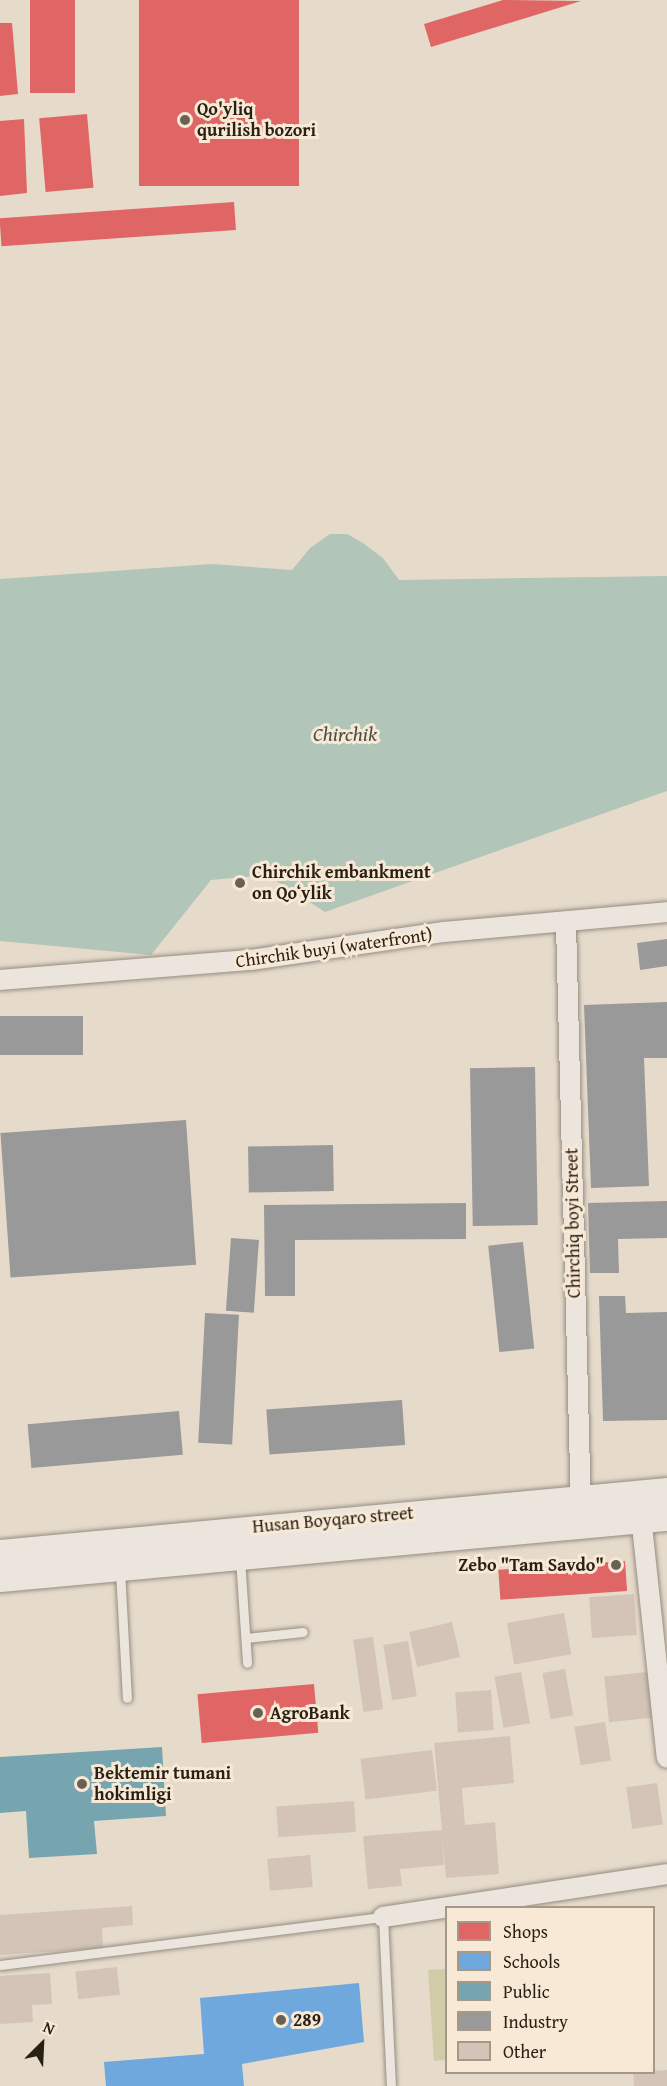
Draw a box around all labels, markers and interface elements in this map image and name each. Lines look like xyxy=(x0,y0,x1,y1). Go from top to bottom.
place label: Qo'yliq qurilish bozori xyxy=(197,99,316,142)
marker: Qo'yliq qurilish bozori xyxy=(178,113,192,127)
water label: Chirchik xyxy=(313,721,377,745)
place label: Chirchik embankment on Qoʻylik xyxy=(252,862,431,904)
marker: Chirchik embankment on Qoʻylik xyxy=(233,876,247,890)
street label: Chirchik buyi (waterfront) xyxy=(234,923,434,973)
street label: Chirchiq boyi Street xyxy=(561,1148,585,1298)
street label: Husan Boyqaro street xyxy=(251,1502,415,1538)
place label: Zebo "Tam Savdo" xyxy=(458,1554,604,1576)
marker: Zebo "Tam Savdo" xyxy=(609,1558,623,1572)
place label: AgroBank xyxy=(270,1702,350,1724)
marker: AgroBank xyxy=(251,1706,265,1720)
place label: Bektemir tumani hokimligi xyxy=(94,1763,231,1806)
marker: Bektemir tumani hokimligi xyxy=(75,1777,89,1791)
legend xyxy=(445,1906,655,2074)
text: Shops xyxy=(503,1918,548,1945)
text: Schools xyxy=(503,1948,560,1975)
text: Public xyxy=(503,1978,550,2005)
text: Industry xyxy=(503,2008,568,2035)
place label: 289 xyxy=(293,2009,321,2031)
marker: 289 xyxy=(274,2013,288,2027)
north arrow xyxy=(12,2014,72,2074)
text: N xyxy=(40,2014,59,2041)
text: Other xyxy=(503,2038,546,2065)

